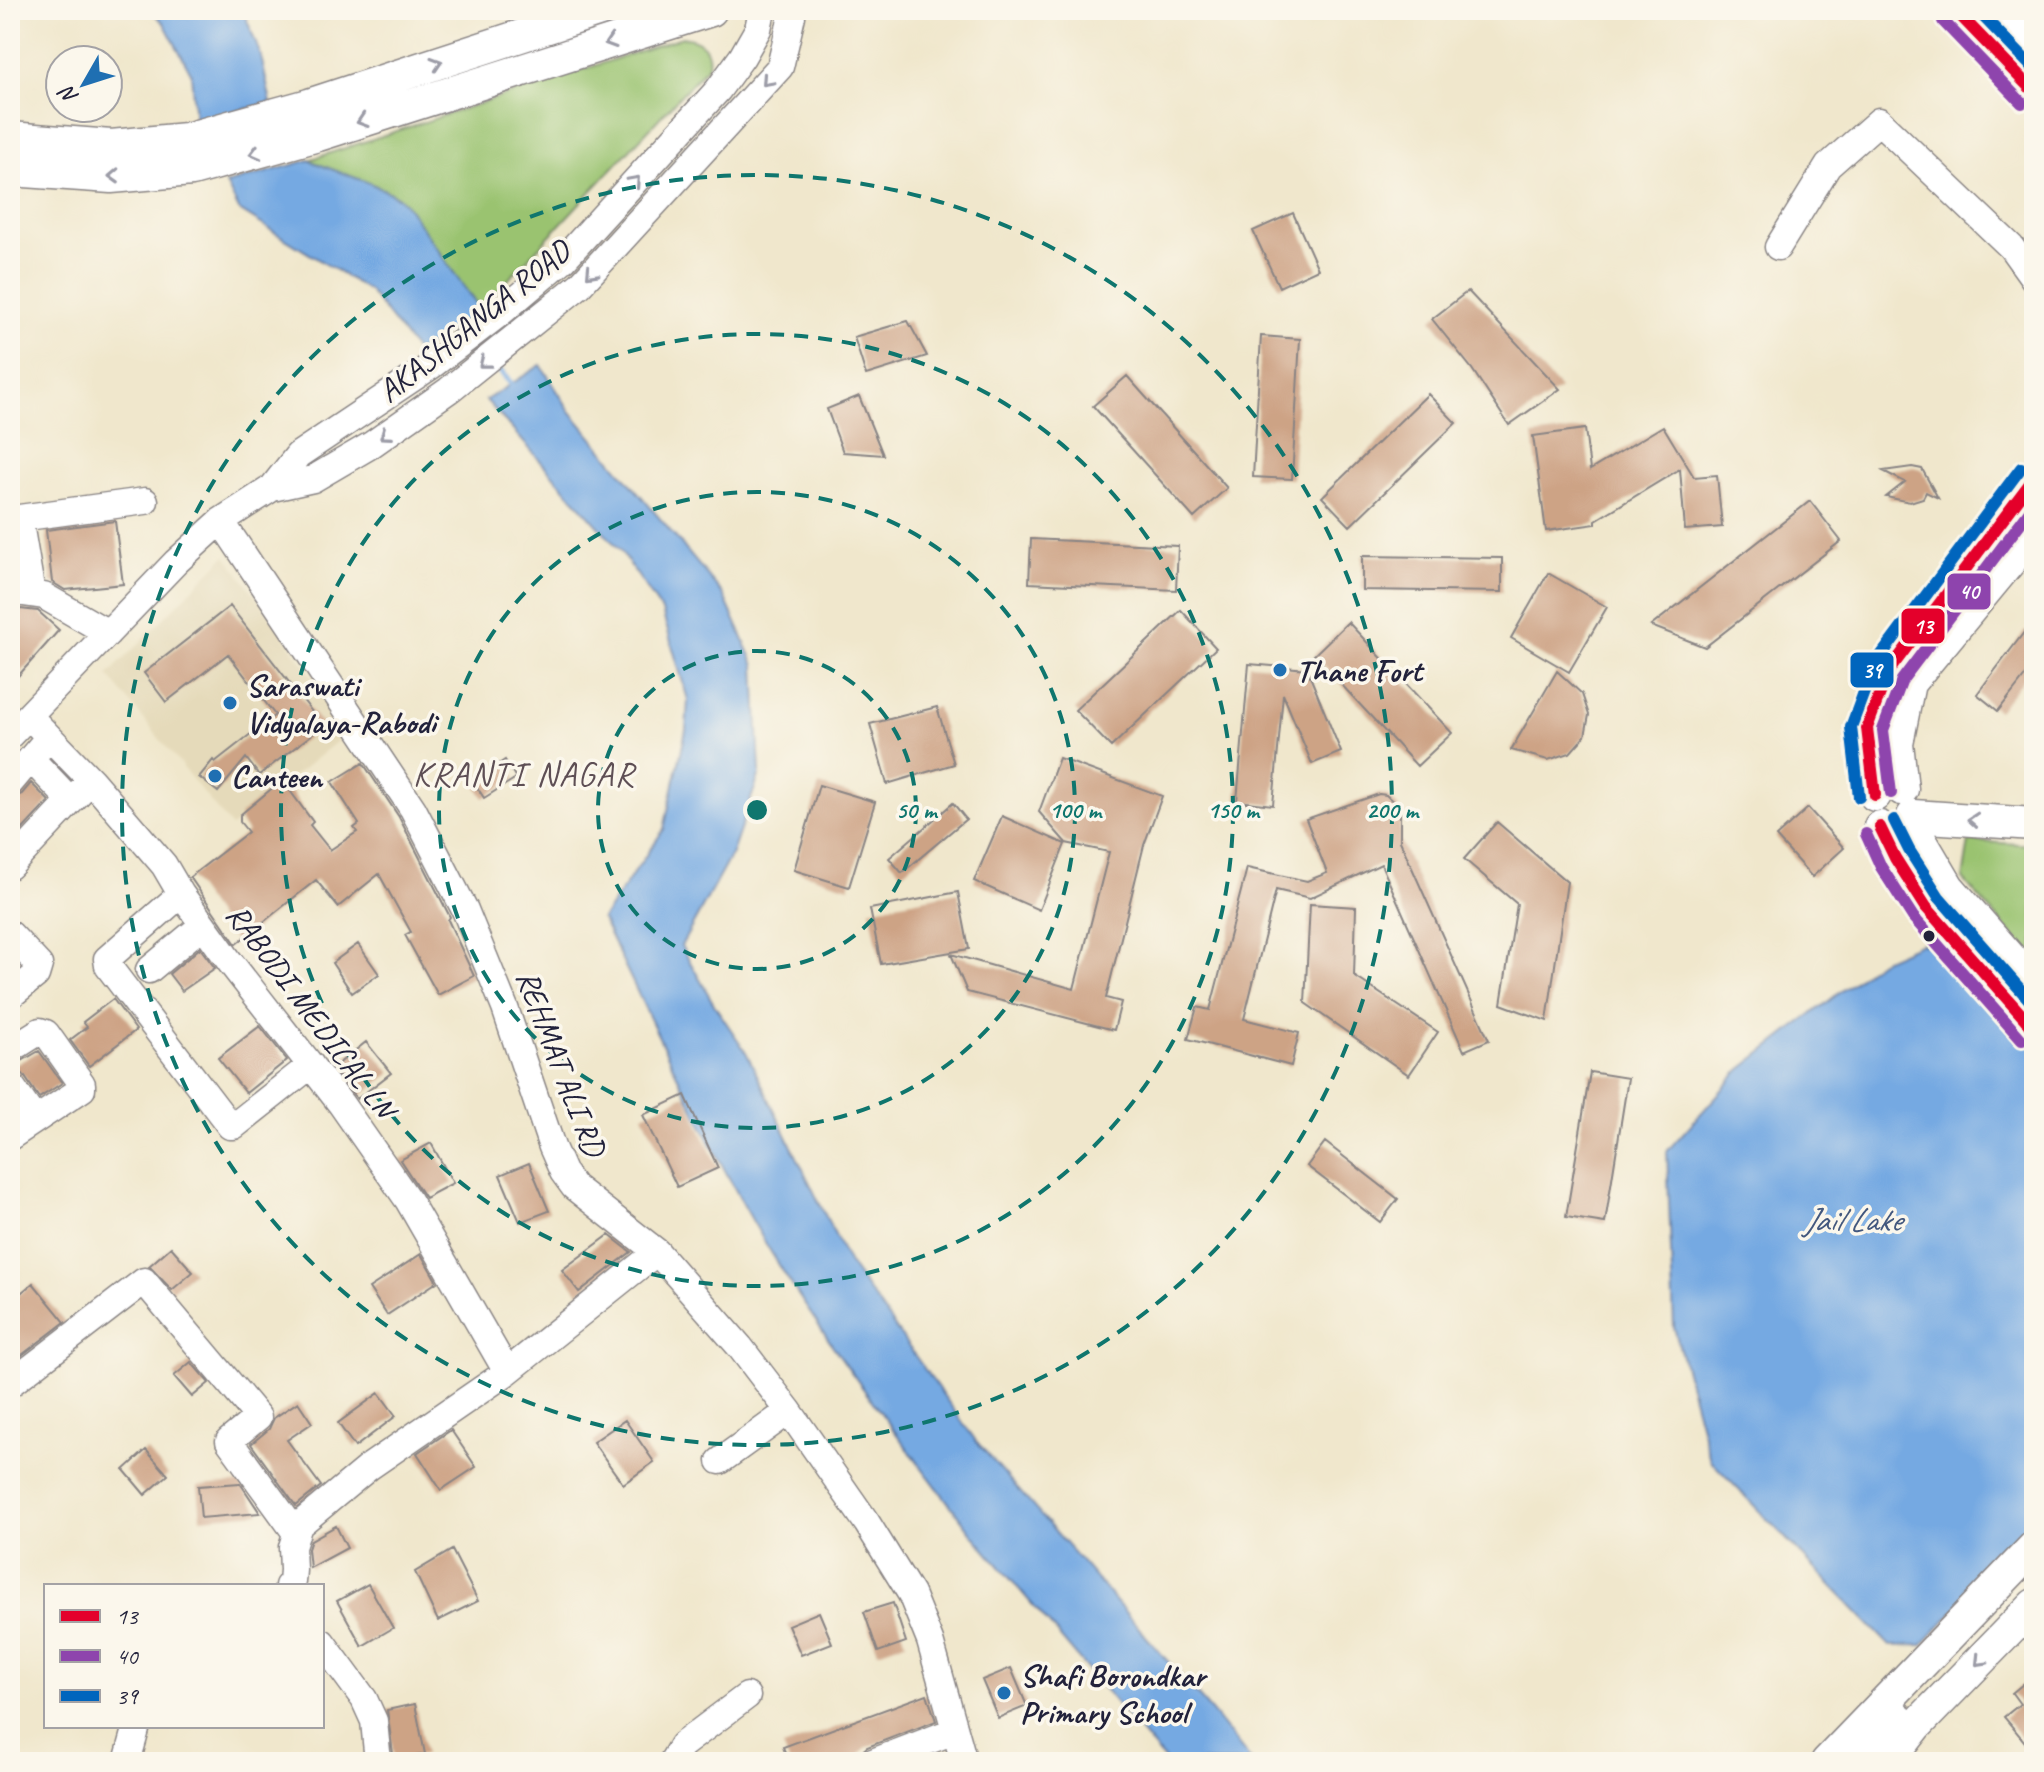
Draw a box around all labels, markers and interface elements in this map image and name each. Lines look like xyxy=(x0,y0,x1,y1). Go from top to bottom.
one-way arrow xyxy=(604,32,618,48)
north arrow xyxy=(44,44,124,124)
one-way arrow xyxy=(429,57,443,73)
one-way arrow xyxy=(762,72,776,87)
text: N xyxy=(52,79,84,110)
one-way arrow xyxy=(356,112,370,128)
one-way arrow xyxy=(249,143,263,160)
one-way arrow xyxy=(107,168,120,185)
one-way arrow xyxy=(625,176,640,190)
street label: AKASHGANGA ROAD xyxy=(369,229,581,411)
one-way arrow xyxy=(585,264,600,278)
one-way arrow xyxy=(478,353,493,367)
one-way arrow xyxy=(379,425,393,440)
line badge: 40 xyxy=(1946,572,1992,611)
text: 40 xyxy=(1959,578,1981,606)
line badge: 13 xyxy=(1900,607,1946,645)
text: 13 xyxy=(1913,613,1935,641)
place label: Thane Fort xyxy=(1296,650,1425,691)
line badge: 39 xyxy=(1849,651,1895,689)
text: 39 xyxy=(1862,657,1884,685)
marker: Thane Fort xyxy=(1271,661,1289,679)
place label: Saraswati Vidyalaya-Rabodi xyxy=(246,665,440,743)
marker: Saraswati Vidyalaya-Rabodi xyxy=(221,694,239,712)
district label: KRANTI NAGAR xyxy=(413,752,637,795)
place label: Canteen xyxy=(231,756,324,797)
marker: Canteen xyxy=(206,767,224,785)
text: 50 m xyxy=(896,795,939,825)
text: 100 m xyxy=(1049,795,1103,825)
text: 150 m xyxy=(1207,795,1261,825)
text: 200 m xyxy=(1366,795,1420,825)
centre of rings xyxy=(743,796,771,824)
one-way arrow xyxy=(1966,812,1979,829)
street label: RABODI MEDICAL LN xyxy=(217,896,408,1130)
unlabelled marker xyxy=(1921,928,1937,944)
street label: REHMAT ALI RD xyxy=(507,964,616,1164)
water label: Jail Lake xyxy=(1800,1198,1906,1241)
legend xyxy=(44,1584,324,1728)
text: 13 xyxy=(116,1601,140,1631)
text: 40 xyxy=(116,1641,140,1671)
one-way arrow xyxy=(1974,1652,1989,1666)
place label: Shafi Borondkar Primary School xyxy=(1020,1655,1208,1733)
text: 39 xyxy=(116,1681,140,1711)
marker: Shafi Borondkar Primary School xyxy=(995,1684,1013,1702)

